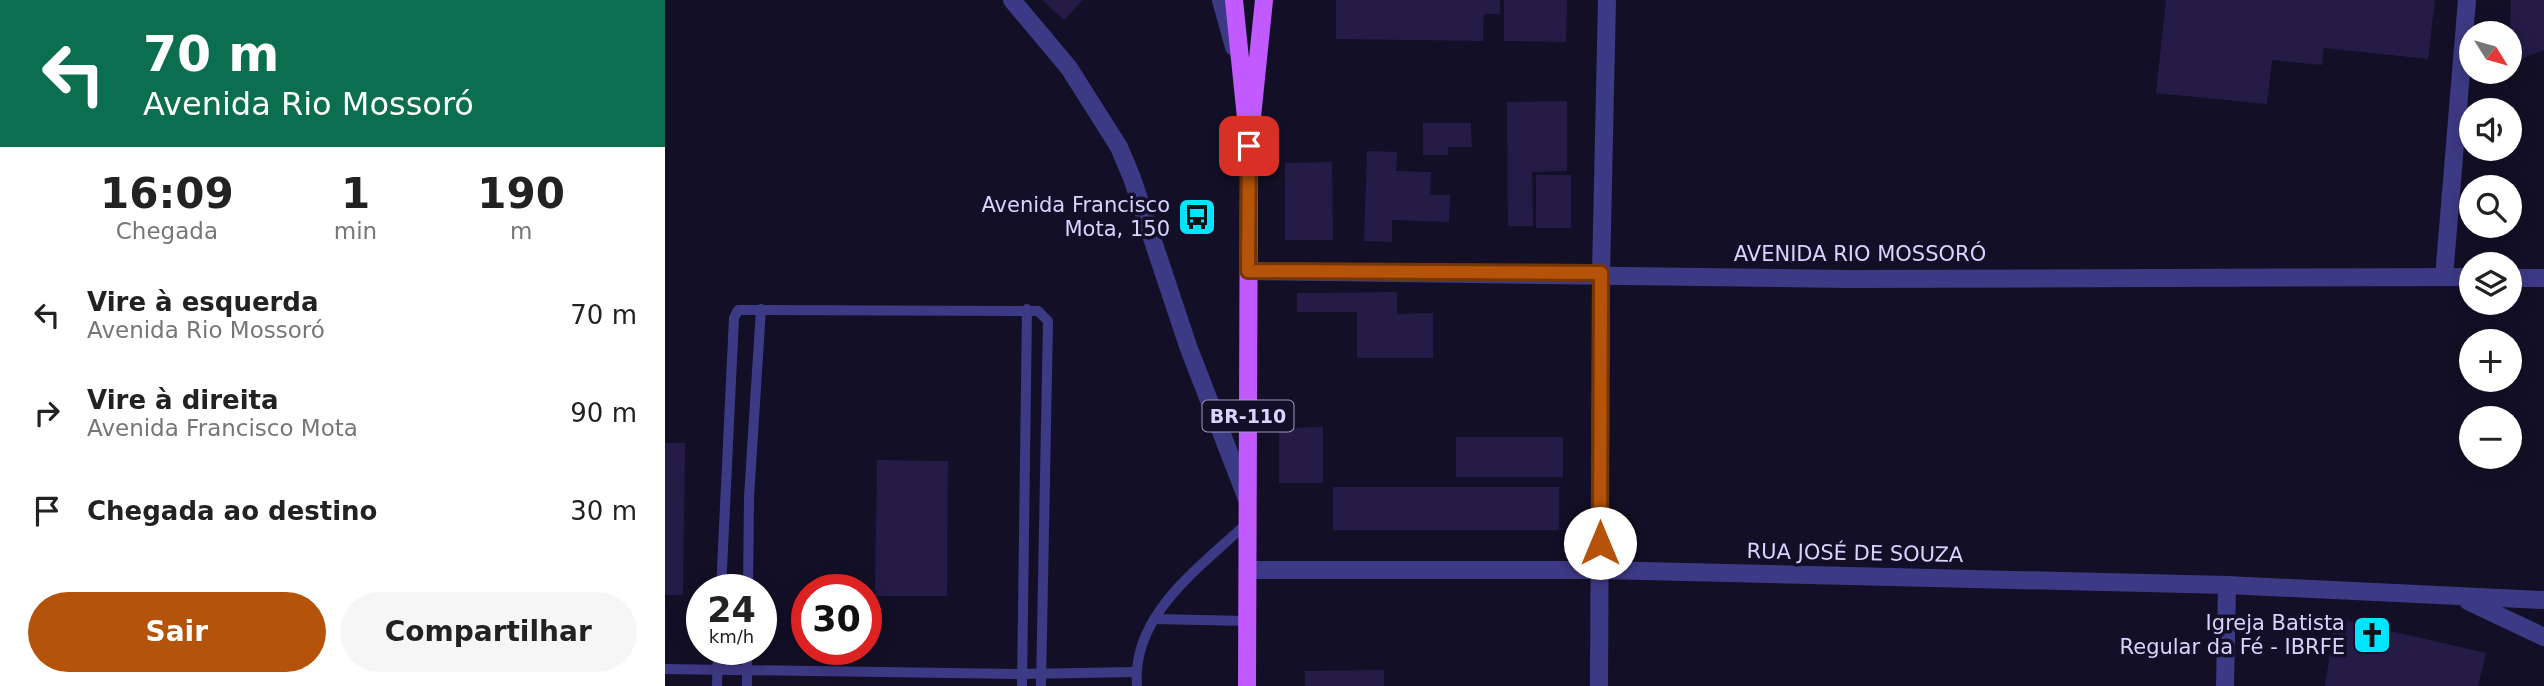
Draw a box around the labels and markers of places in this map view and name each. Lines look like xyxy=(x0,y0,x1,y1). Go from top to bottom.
pin xyxy=(1219,116,1279,176)
place label: Avenida Francisco Mota, 150 xyxy=(981,193,1170,241)
bus stop icon: Avenida Francisco Mota, 150 xyxy=(1176,196,1218,238)
place label: Igreja Batista Regular da Fé - IBRFE xyxy=(2120,611,2345,659)
church icon: Igreja Batista Regular da Fé - IBRFE xyxy=(2351,614,2393,656)

